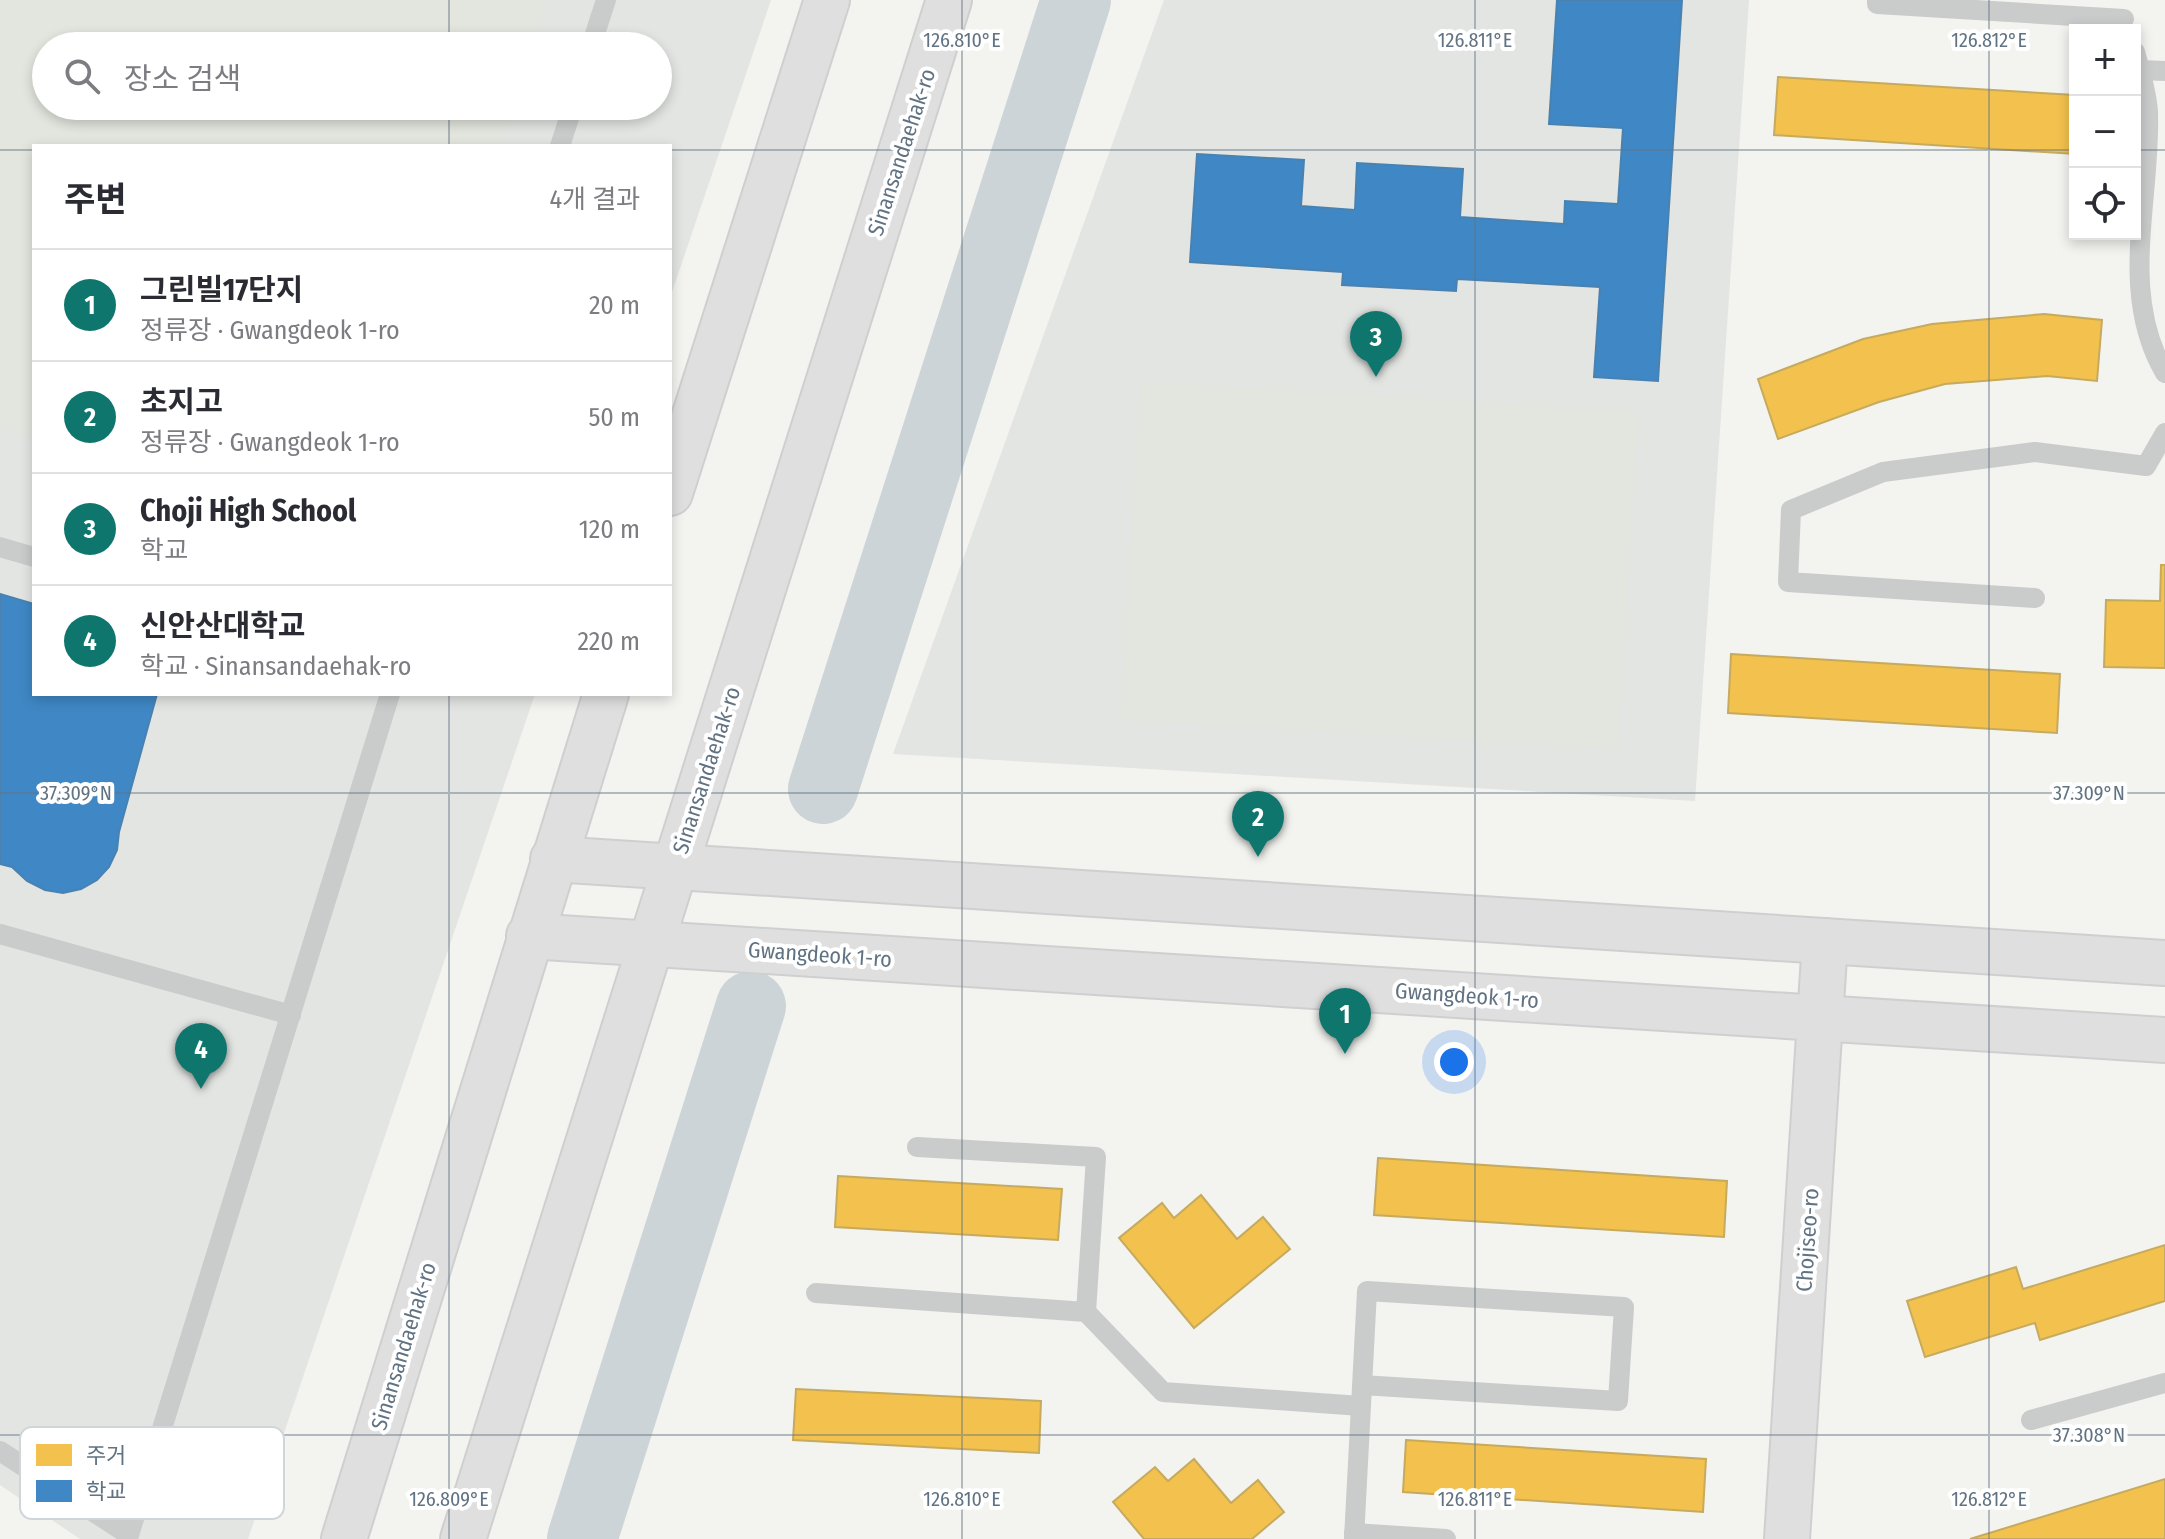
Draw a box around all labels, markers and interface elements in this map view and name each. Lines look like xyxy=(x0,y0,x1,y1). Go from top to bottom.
map controls xyxy=(2069,24,2141,240)
button: + xyxy=(2069,24,2141,96)
text: 126.810°E xyxy=(923,28,1001,52)
text: 126.811°E xyxy=(1438,28,1512,52)
text: 126.812°E xyxy=(1951,28,2027,52)
search box xyxy=(32,32,672,120)
icon: search xyxy=(60,54,104,98)
text: 장소 검색 xyxy=(124,61,241,97)
street label: Sinansandaehak-ro xyxy=(862,65,941,239)
button: − xyxy=(2069,96,2141,168)
button: locate xyxy=(2069,168,2141,240)
text: 주변 xyxy=(64,179,127,220)
text: 4개 결과 xyxy=(550,184,640,215)
text: 그린빌17단지 xyxy=(140,272,303,308)
text: 1 xyxy=(85,290,96,321)
text: 20 m xyxy=(589,290,640,321)
pin: 3 xyxy=(1350,311,1402,377)
text: 정류장 · Gwangdeok 1-ro xyxy=(140,315,400,346)
text: 초지고 xyxy=(140,384,223,420)
text: 2 xyxy=(84,402,96,433)
text: 50 m xyxy=(588,402,640,433)
text: 정류장 · Gwangdeok 1-ro xyxy=(140,427,400,458)
text: Choji High School xyxy=(140,493,356,529)
text: 3 xyxy=(84,514,96,545)
text: 120 m xyxy=(579,514,640,545)
text: 학교 xyxy=(140,535,188,566)
text: 신안산대학교 xyxy=(140,608,306,644)
text: 4 xyxy=(83,626,97,657)
text: 220 m xyxy=(577,626,640,657)
text: 학교 · Sinansandaehak-ro xyxy=(140,651,411,682)
street label: Sinansandaehak-ro xyxy=(667,683,746,857)
text: 37.309°N xyxy=(40,781,112,805)
text: 37.309°N xyxy=(2053,781,2125,805)
pin: 2 xyxy=(1232,791,1284,857)
street label: Gwangdeok 1-ro xyxy=(747,936,893,973)
street label: Gwangdeok 1-ro xyxy=(1394,977,1540,1014)
pin: 1 xyxy=(1319,988,1371,1054)
pin: 4 xyxy=(175,1023,227,1089)
your location xyxy=(1434,1042,1474,1082)
street label: Chojiseo-ro xyxy=(1790,1187,1825,1293)
street label: Sinansandaehak-ro xyxy=(365,1259,442,1433)
text: 37.308°N xyxy=(2053,1423,2125,1447)
legend xyxy=(20,1427,284,1519)
text: 주거 xyxy=(86,1442,126,1469)
text: 학교 xyxy=(86,1478,126,1505)
text: 126.809°E xyxy=(409,1487,489,1511)
text: 126.810°E xyxy=(923,1487,1001,1511)
text: 126.811°E xyxy=(1438,1487,1512,1511)
text: 126.812°E xyxy=(1951,1487,2027,1511)

